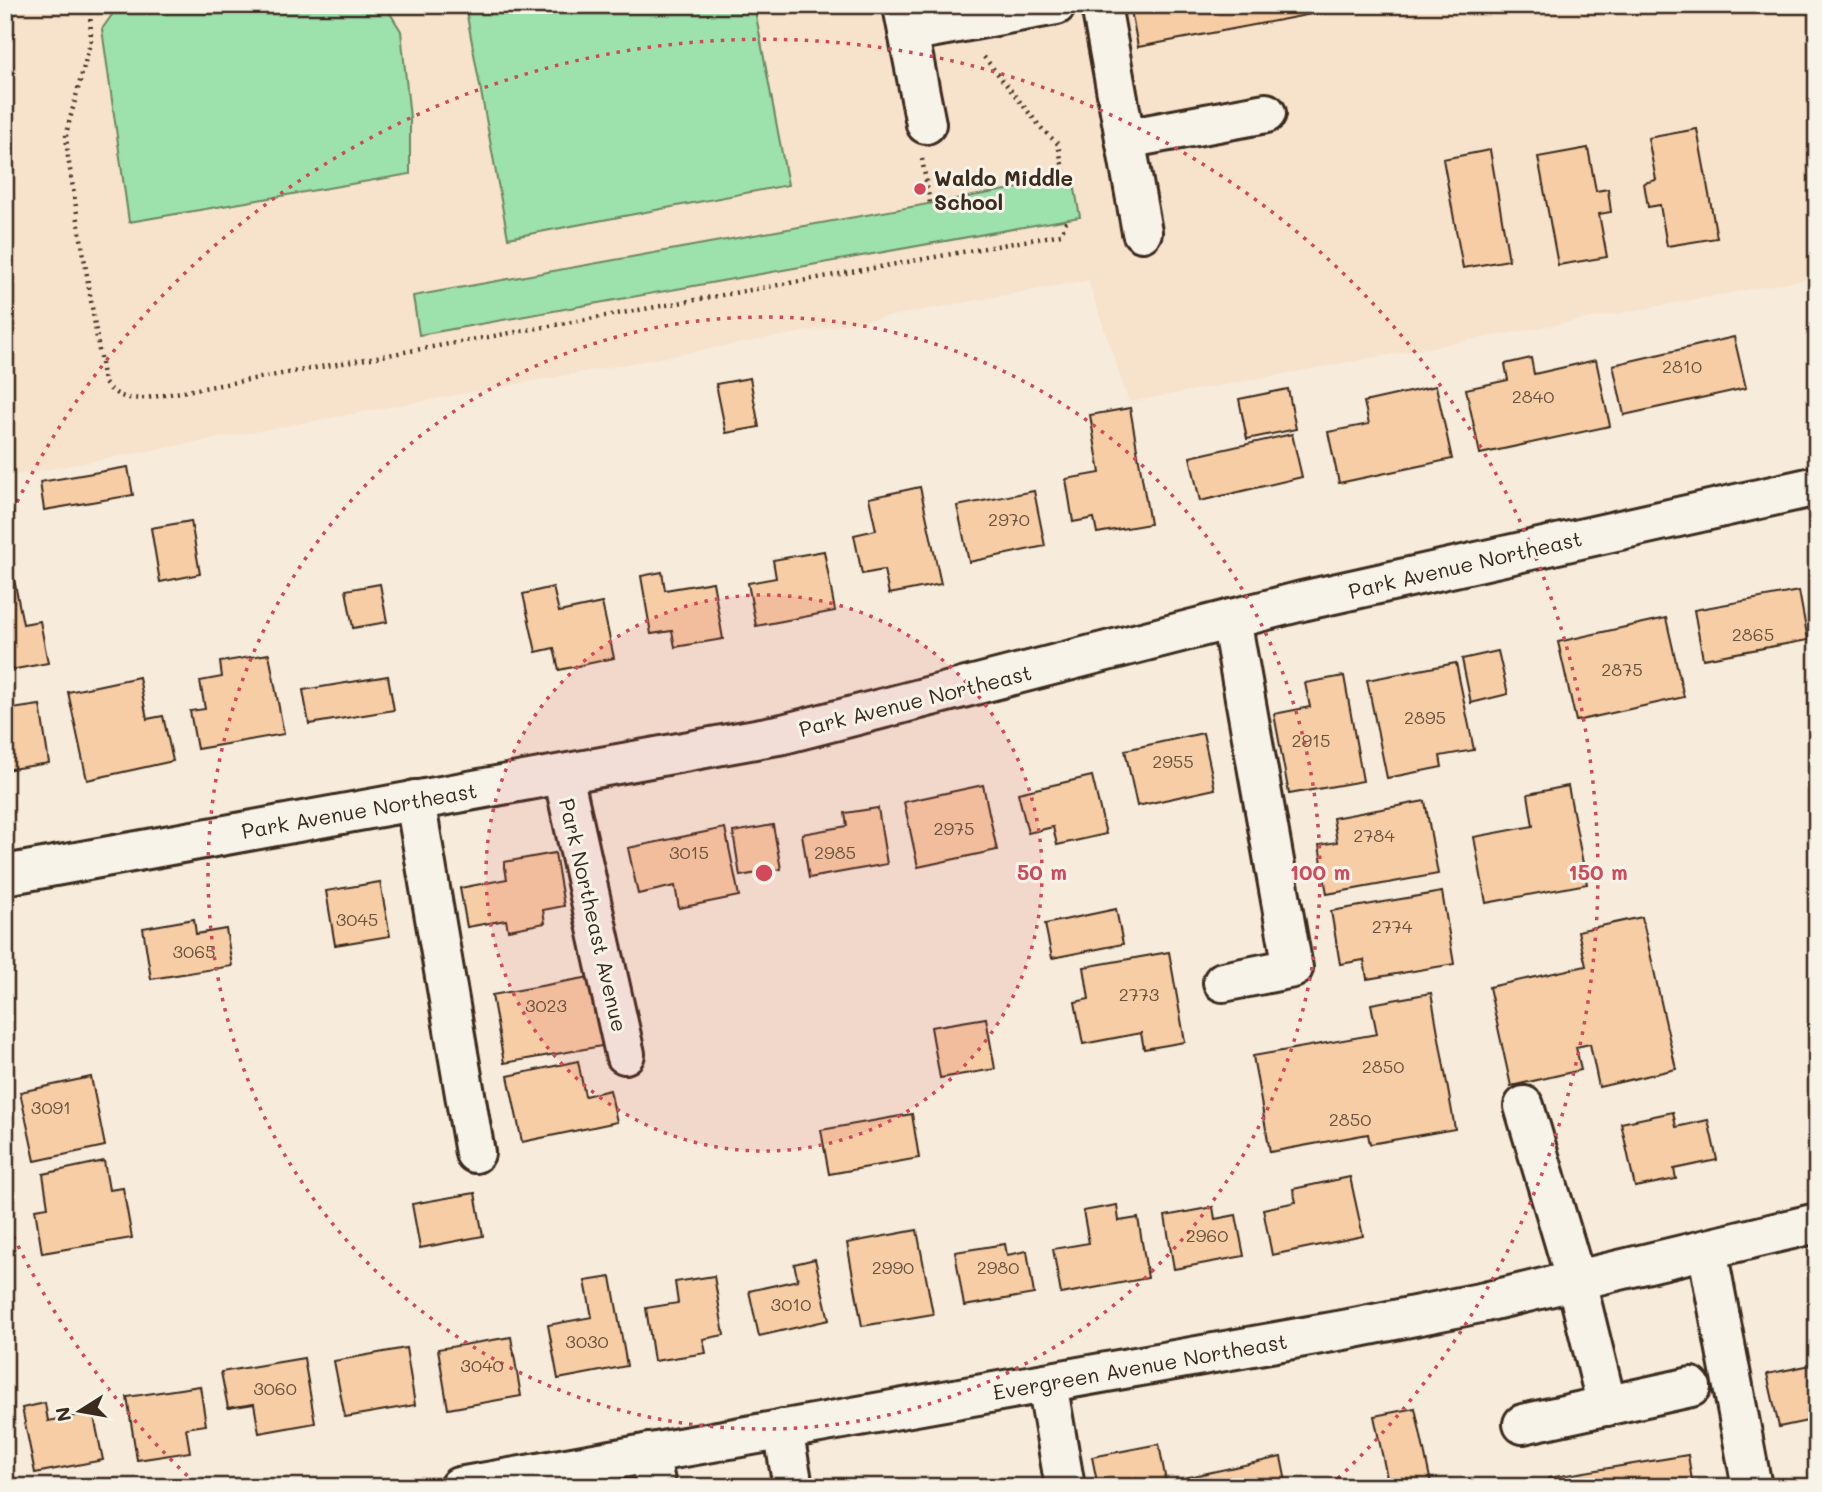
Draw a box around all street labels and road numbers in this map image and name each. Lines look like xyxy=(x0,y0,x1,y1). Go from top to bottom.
street label: Park Avenue Northeast xyxy=(1346,524,1584,604)
street label: Park Avenue Northeast xyxy=(796,658,1034,742)
street label: Park Avenue Northeast xyxy=(239,776,479,844)
street label: Park Northeast Avenue xyxy=(554,796,634,1034)
street label: Evergreen Avenue Northeast xyxy=(991,1327,1289,1405)

